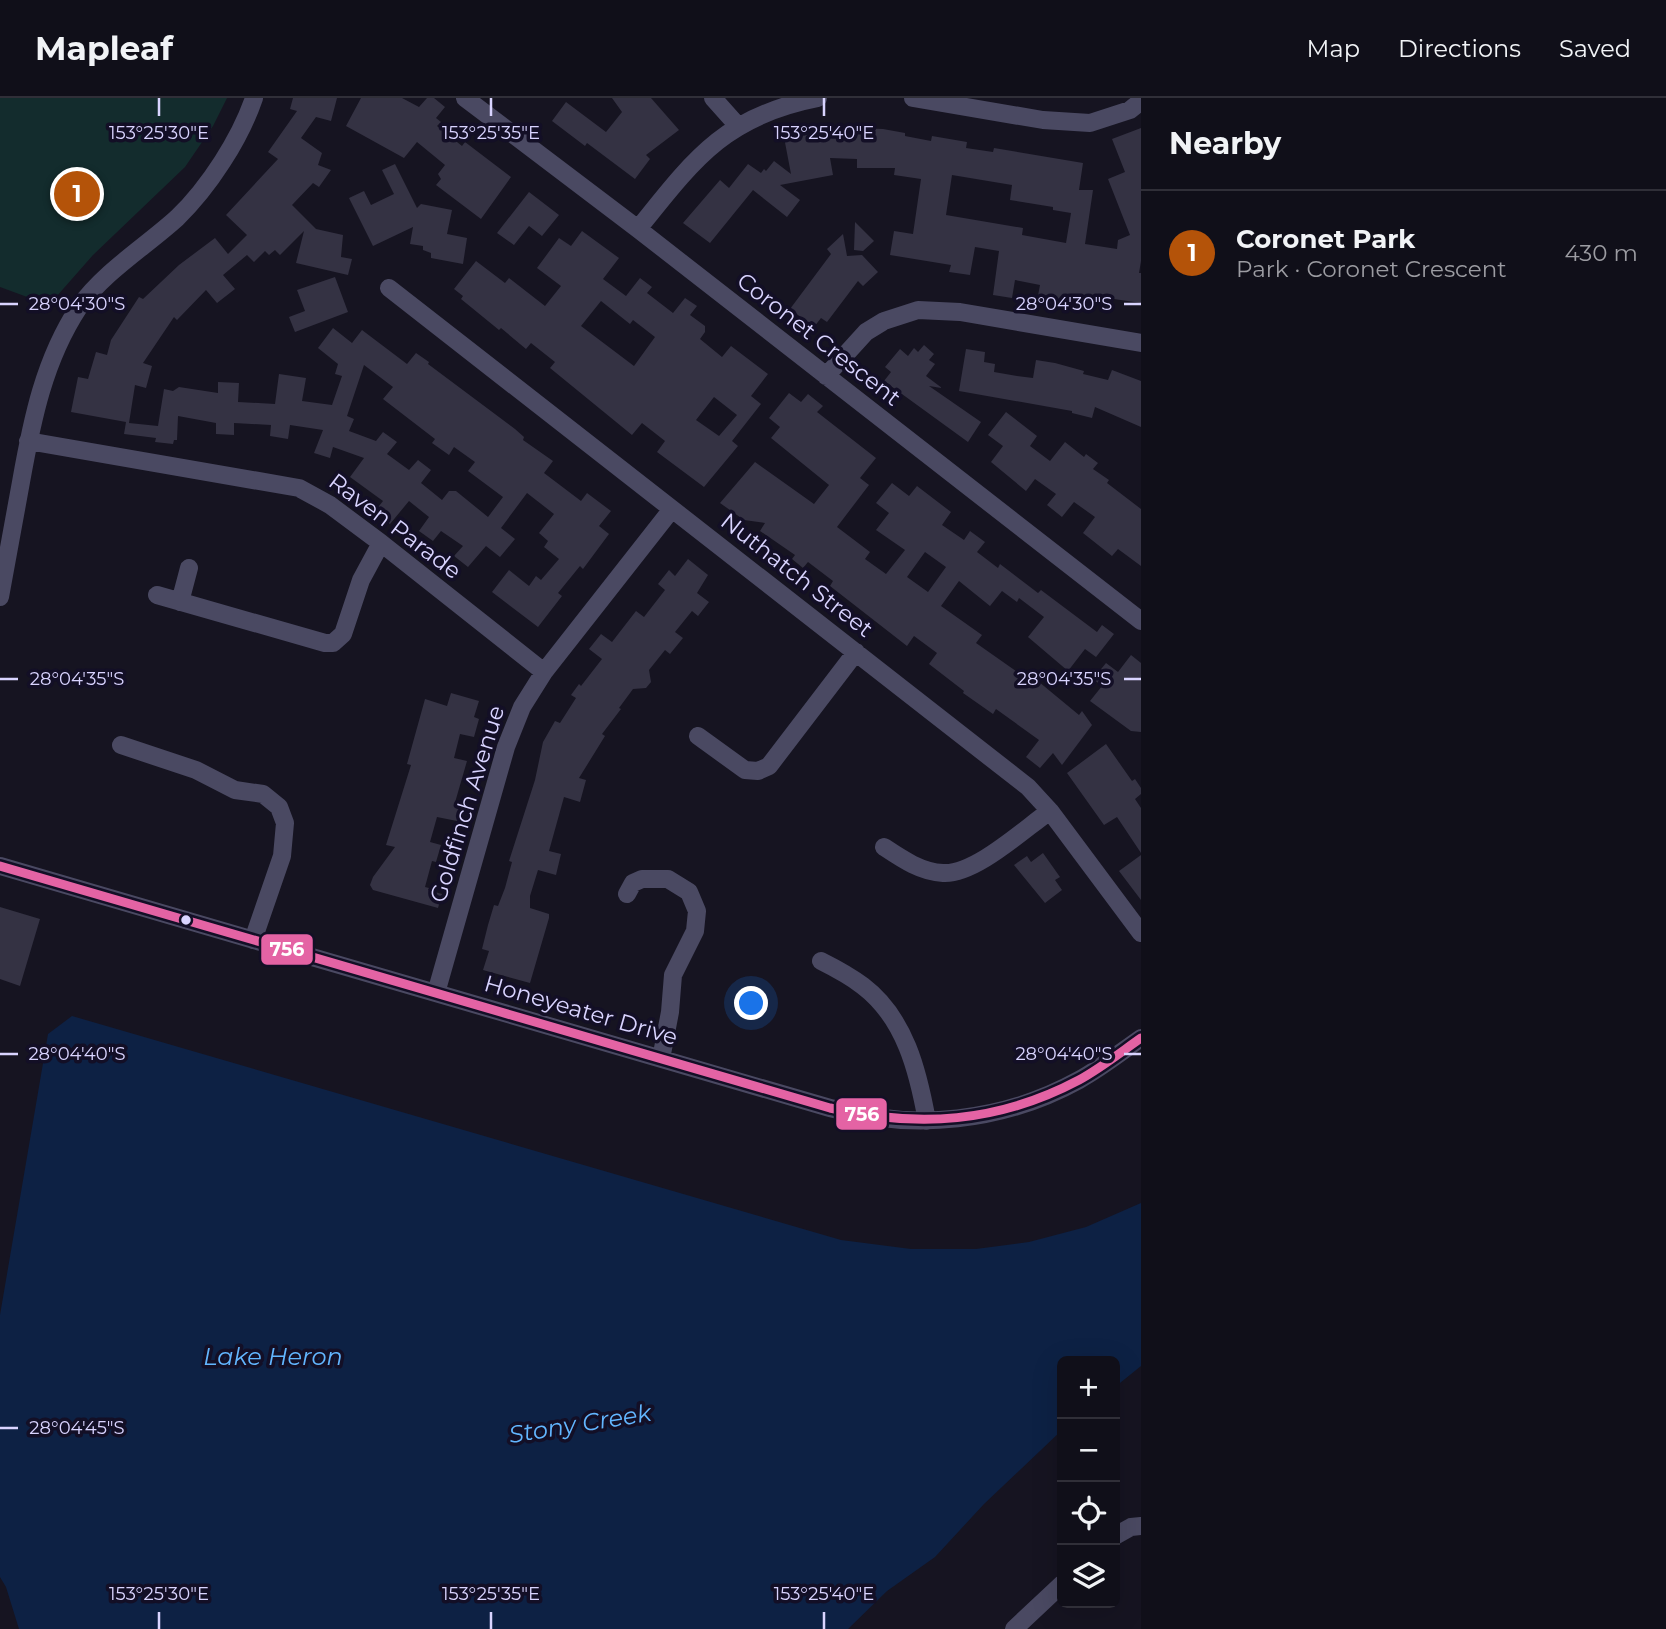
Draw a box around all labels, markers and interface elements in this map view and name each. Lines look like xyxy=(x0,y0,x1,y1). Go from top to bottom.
text: Mapleaf xyxy=(35,28,173,68)
text: Map xyxy=(1307,34,1360,63)
text: Directions xyxy=(1398,34,1521,63)
text: Saved xyxy=(1559,34,1631,63)
text: 153°25'30"E xyxy=(109,122,209,144)
text: 153°25'35"E xyxy=(442,122,540,144)
text: 153°25'40"E xyxy=(774,122,874,144)
text: Nearby xyxy=(1169,125,1281,162)
pin: 1 xyxy=(54,168,100,220)
text: Coronet Park xyxy=(1236,223,1415,255)
text: 1 xyxy=(1187,239,1197,267)
text: 430 m xyxy=(1565,239,1638,267)
text: Park · Coronet Crescent xyxy=(1236,255,1507,283)
street label: Coronet Crescent xyxy=(731,266,907,412)
text: 28°04'30"S xyxy=(29,293,125,315)
text: 28°04'30"S xyxy=(1016,293,1112,315)
street label: Raven Parade xyxy=(323,467,467,585)
street label: Nuthatch Street xyxy=(715,507,879,643)
text: 28°04'35"S xyxy=(30,668,124,690)
text: 28°04'35"S xyxy=(1017,668,1111,690)
street label: Goldfinch Avenue xyxy=(424,702,510,906)
unlabelled marker xyxy=(179,913,193,927)
line badge: 756 xyxy=(260,933,314,966)
text: 756 xyxy=(270,938,304,961)
street label: Honeyeater Drive xyxy=(481,969,681,1051)
your location xyxy=(734,986,768,1020)
text: 28°04'40"S xyxy=(28,1043,126,1065)
text: 28°04'40"S xyxy=(1015,1043,1113,1065)
line badge: 756 xyxy=(835,1097,888,1131)
text: 756 xyxy=(845,1103,879,1126)
water label: Lake Heron xyxy=(203,1342,343,1371)
map controls xyxy=(1057,1356,1120,1608)
button: + xyxy=(1057,1356,1120,1419)
water label: Stony Creek xyxy=(507,1398,655,1449)
text: 28°04'45"S xyxy=(29,1417,125,1439)
button: − xyxy=(1057,1419,1120,1482)
button: locate xyxy=(1057,1482,1120,1545)
button: layers xyxy=(1057,1545,1120,1608)
text: 153°25'30"E xyxy=(109,1583,209,1605)
text: 153°25'35"E xyxy=(442,1583,540,1605)
text: 153°25'40"E xyxy=(774,1583,874,1605)

